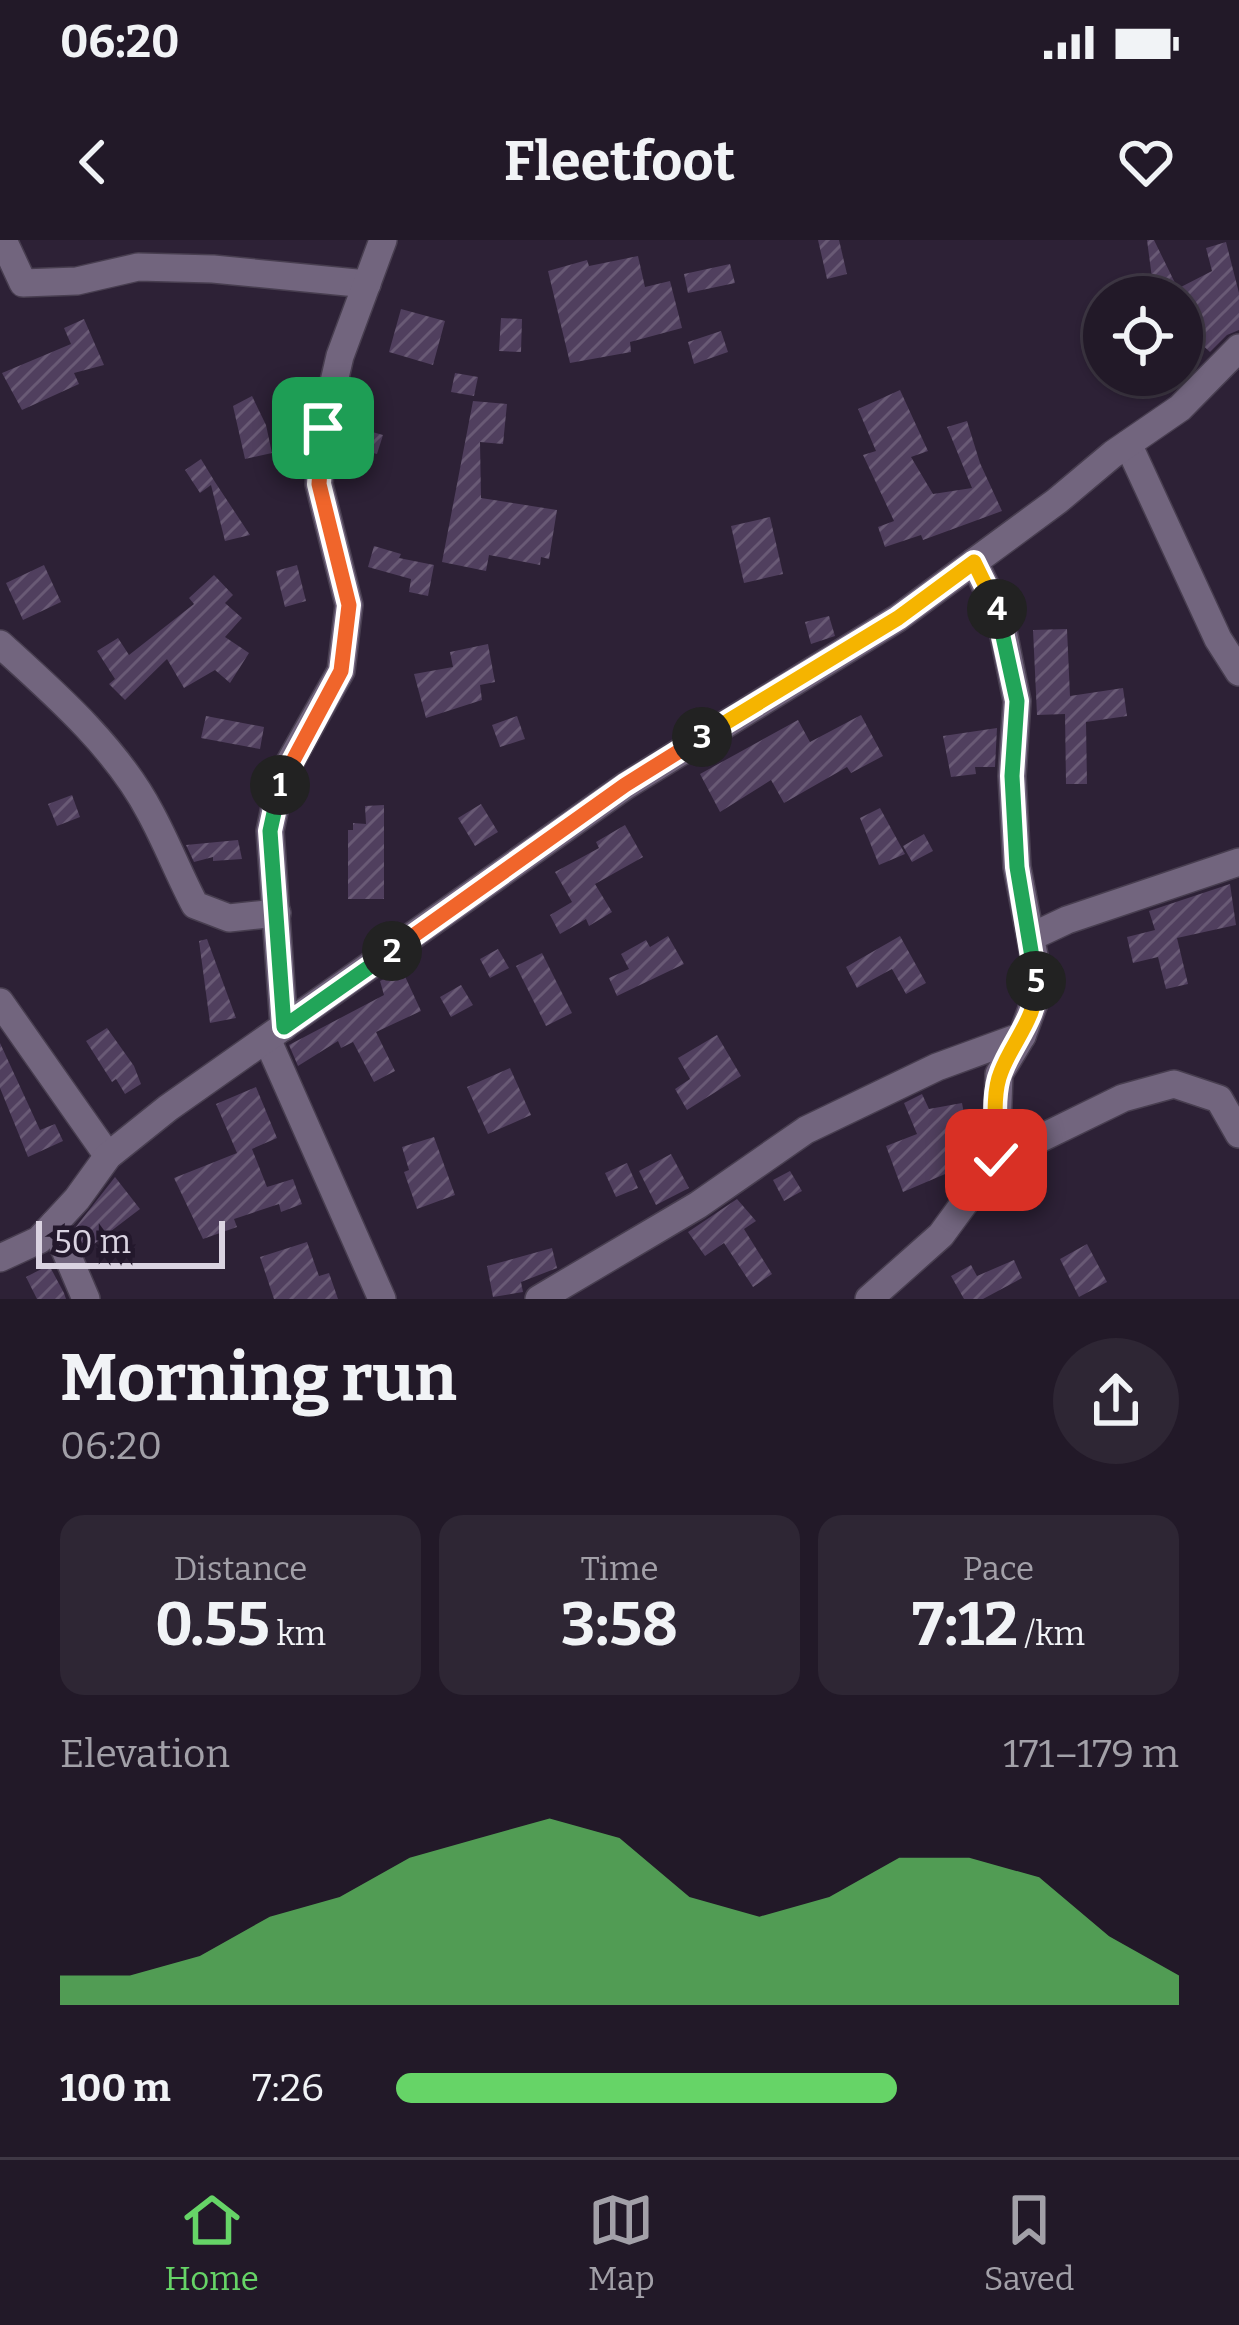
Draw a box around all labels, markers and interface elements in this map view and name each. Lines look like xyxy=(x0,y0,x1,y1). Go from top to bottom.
text: 06:20 xyxy=(60,15,180,69)
icon: back xyxy=(60,129,126,195)
icon: heart xyxy=(1113,129,1179,195)
text: Fleetfoot xyxy=(504,130,735,194)
map controls xyxy=(1083,276,1203,396)
button: locate xyxy=(1083,276,1203,396)
pin xyxy=(272,377,374,479)
icon: arrive xyxy=(290,395,356,461)
pin: 4 xyxy=(967,579,1027,639)
text: 4 xyxy=(987,589,1007,629)
pin: 3 xyxy=(672,707,732,767)
text: 3 xyxy=(692,717,712,757)
pin: 1 xyxy=(250,755,310,815)
text: 1 xyxy=(273,765,287,805)
pin: 2 xyxy=(362,921,422,981)
text: 2 xyxy=(383,931,401,971)
pin: 5 xyxy=(1006,951,1066,1011)
text: 5 xyxy=(1027,961,1045,1001)
pin xyxy=(945,1109,1047,1211)
icon: check xyxy=(963,1127,1029,1193)
scale bar xyxy=(36,1215,225,1268)
text: 50 m xyxy=(54,1222,131,1262)
text: Morning run xyxy=(60,1338,457,1417)
button: share xyxy=(1053,1338,1179,1464)
text: 06:20 xyxy=(60,1423,162,1469)
text: Distance xyxy=(174,1549,307,1589)
text: Time xyxy=(581,1549,658,1589)
text: Pace xyxy=(963,1549,1034,1589)
text: 0.55 xyxy=(155,1589,270,1661)
text: 3:58 xyxy=(561,1589,678,1661)
text: 7:12 xyxy=(912,1589,1018,1661)
text: km xyxy=(270,1614,326,1654)
text: /km xyxy=(1018,1614,1085,1654)
text: Elevation xyxy=(60,1731,230,1777)
text: 171–179 m xyxy=(1003,1731,1179,1777)
text: 100 m xyxy=(60,2065,171,2111)
text: 7:26 xyxy=(252,2065,324,2111)
tab: Home xyxy=(165,2187,259,2299)
tab: Map xyxy=(588,2187,655,2299)
tab: Saved xyxy=(984,2187,1074,2299)

